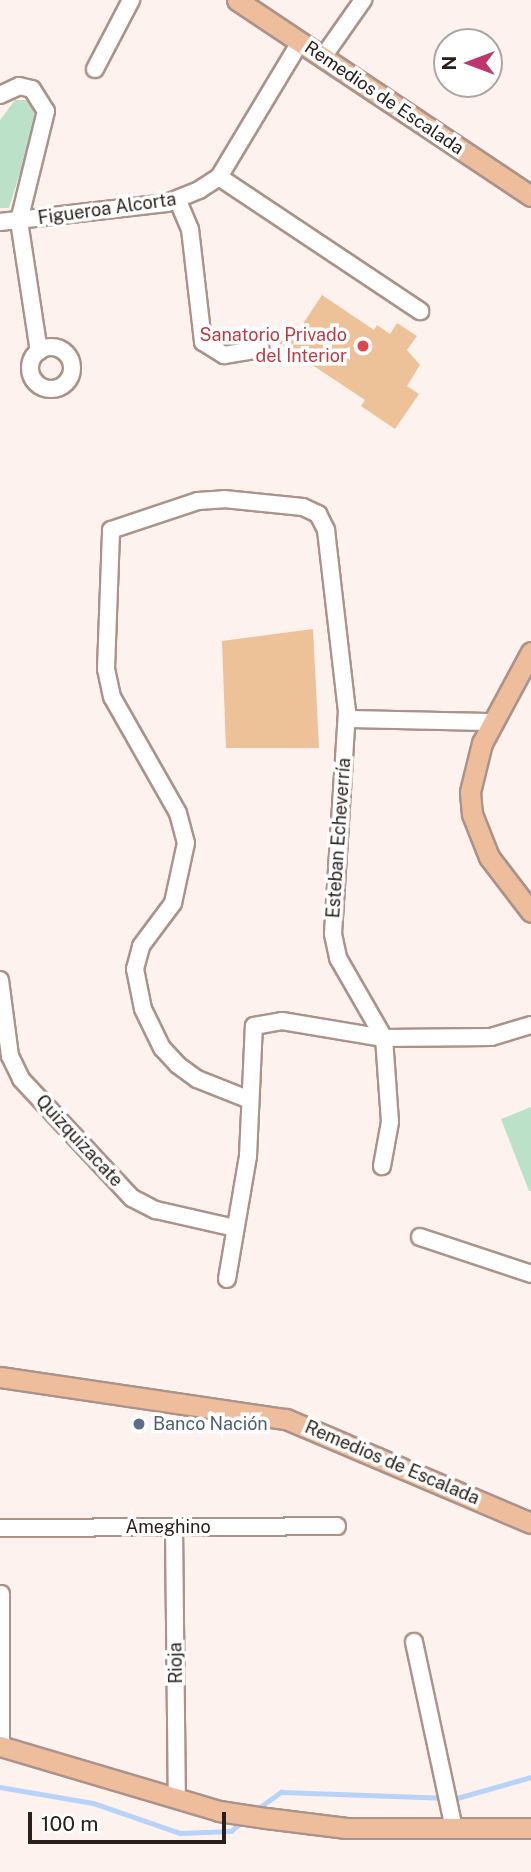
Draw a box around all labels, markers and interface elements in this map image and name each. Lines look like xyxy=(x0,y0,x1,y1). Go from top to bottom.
north arrow xyxy=(433,28,503,98)
street label: Remedios de Escalada xyxy=(300,37,468,159)
text: N xyxy=(438,56,460,70)
street label: Figueroa Alcorta xyxy=(37,189,177,229)
place label: Sanatorio Privado del Interior xyxy=(199,325,347,368)
marker: Sanatorio Privado del Interior xyxy=(353,336,373,356)
street label: Esteban Echeverría xyxy=(323,757,355,919)
street label: Quizquizacate xyxy=(31,1091,127,1191)
place label: Banco Nación xyxy=(153,1413,268,1435)
marker: Banco Nación xyxy=(131,1416,147,1432)
street label: Remedios de Escalada xyxy=(301,1416,483,1510)
street label: Ameghino xyxy=(125,1516,211,1538)
street label: Rioja xyxy=(165,1642,187,1684)
scale bar xyxy=(32,1798,229,1842)
text: 100 m xyxy=(41,1811,98,1836)

